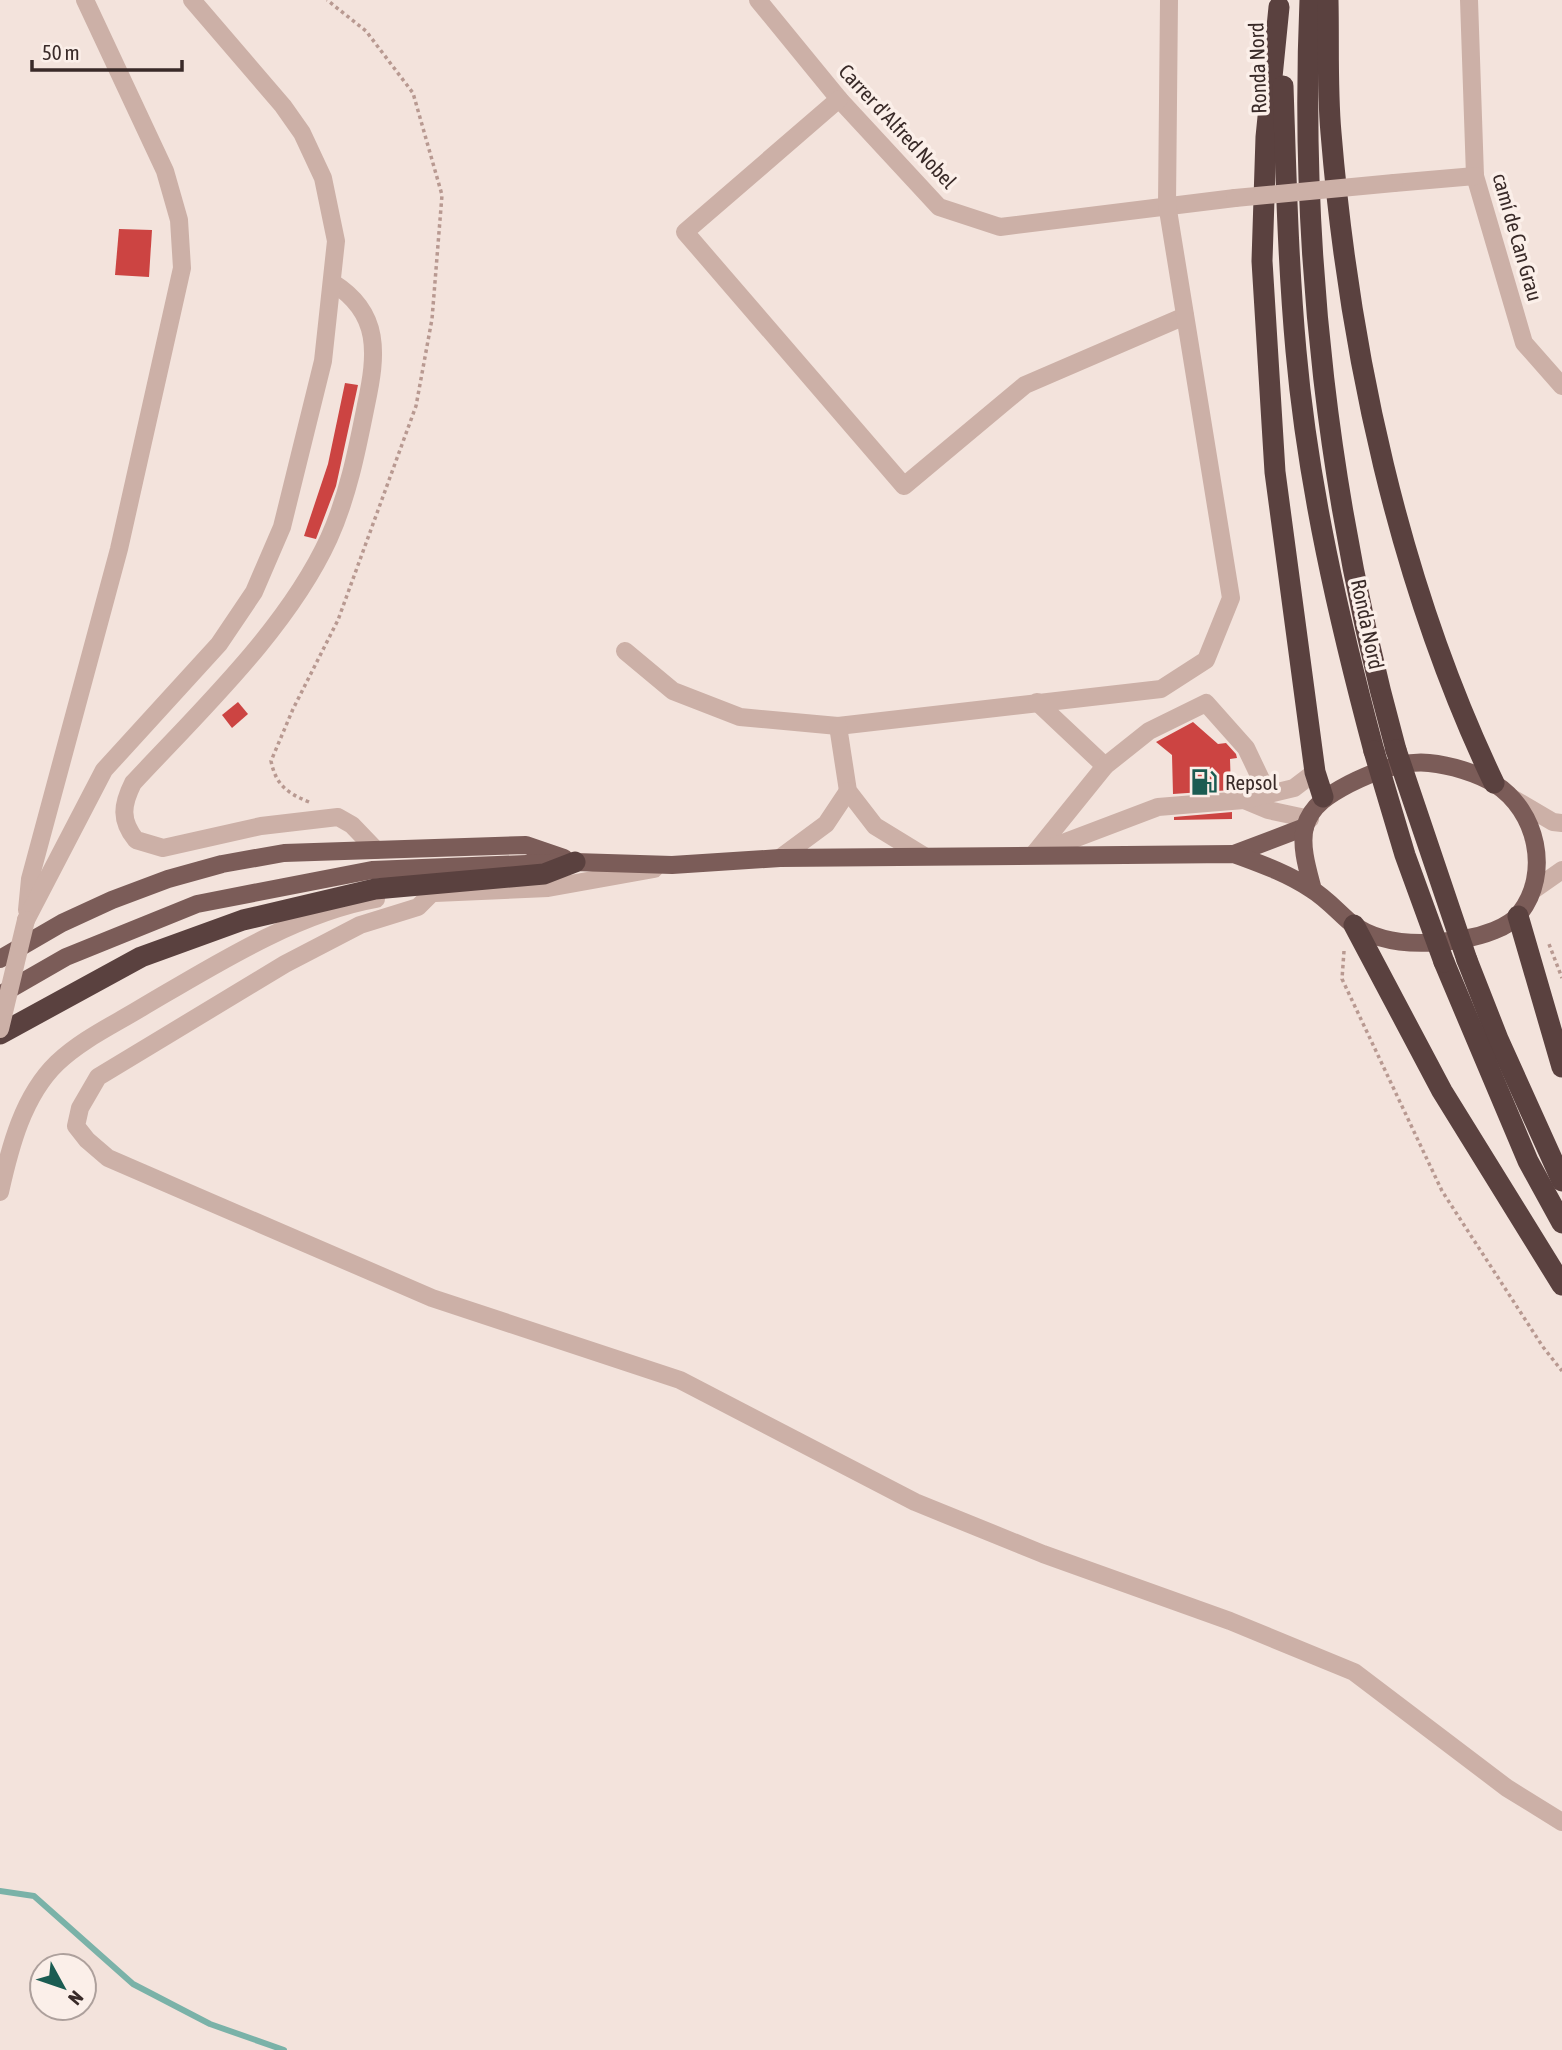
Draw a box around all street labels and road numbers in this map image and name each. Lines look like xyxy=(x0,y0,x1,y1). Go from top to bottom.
street label: Ronda Nord xyxy=(1243,22,1271,114)
street label: Carrer d'Alfred Nobel xyxy=(834,59,962,193)
street label: camí de Can Grau xyxy=(1488,170,1548,304)
street label: Ronda Nord xyxy=(1347,577,1389,671)

